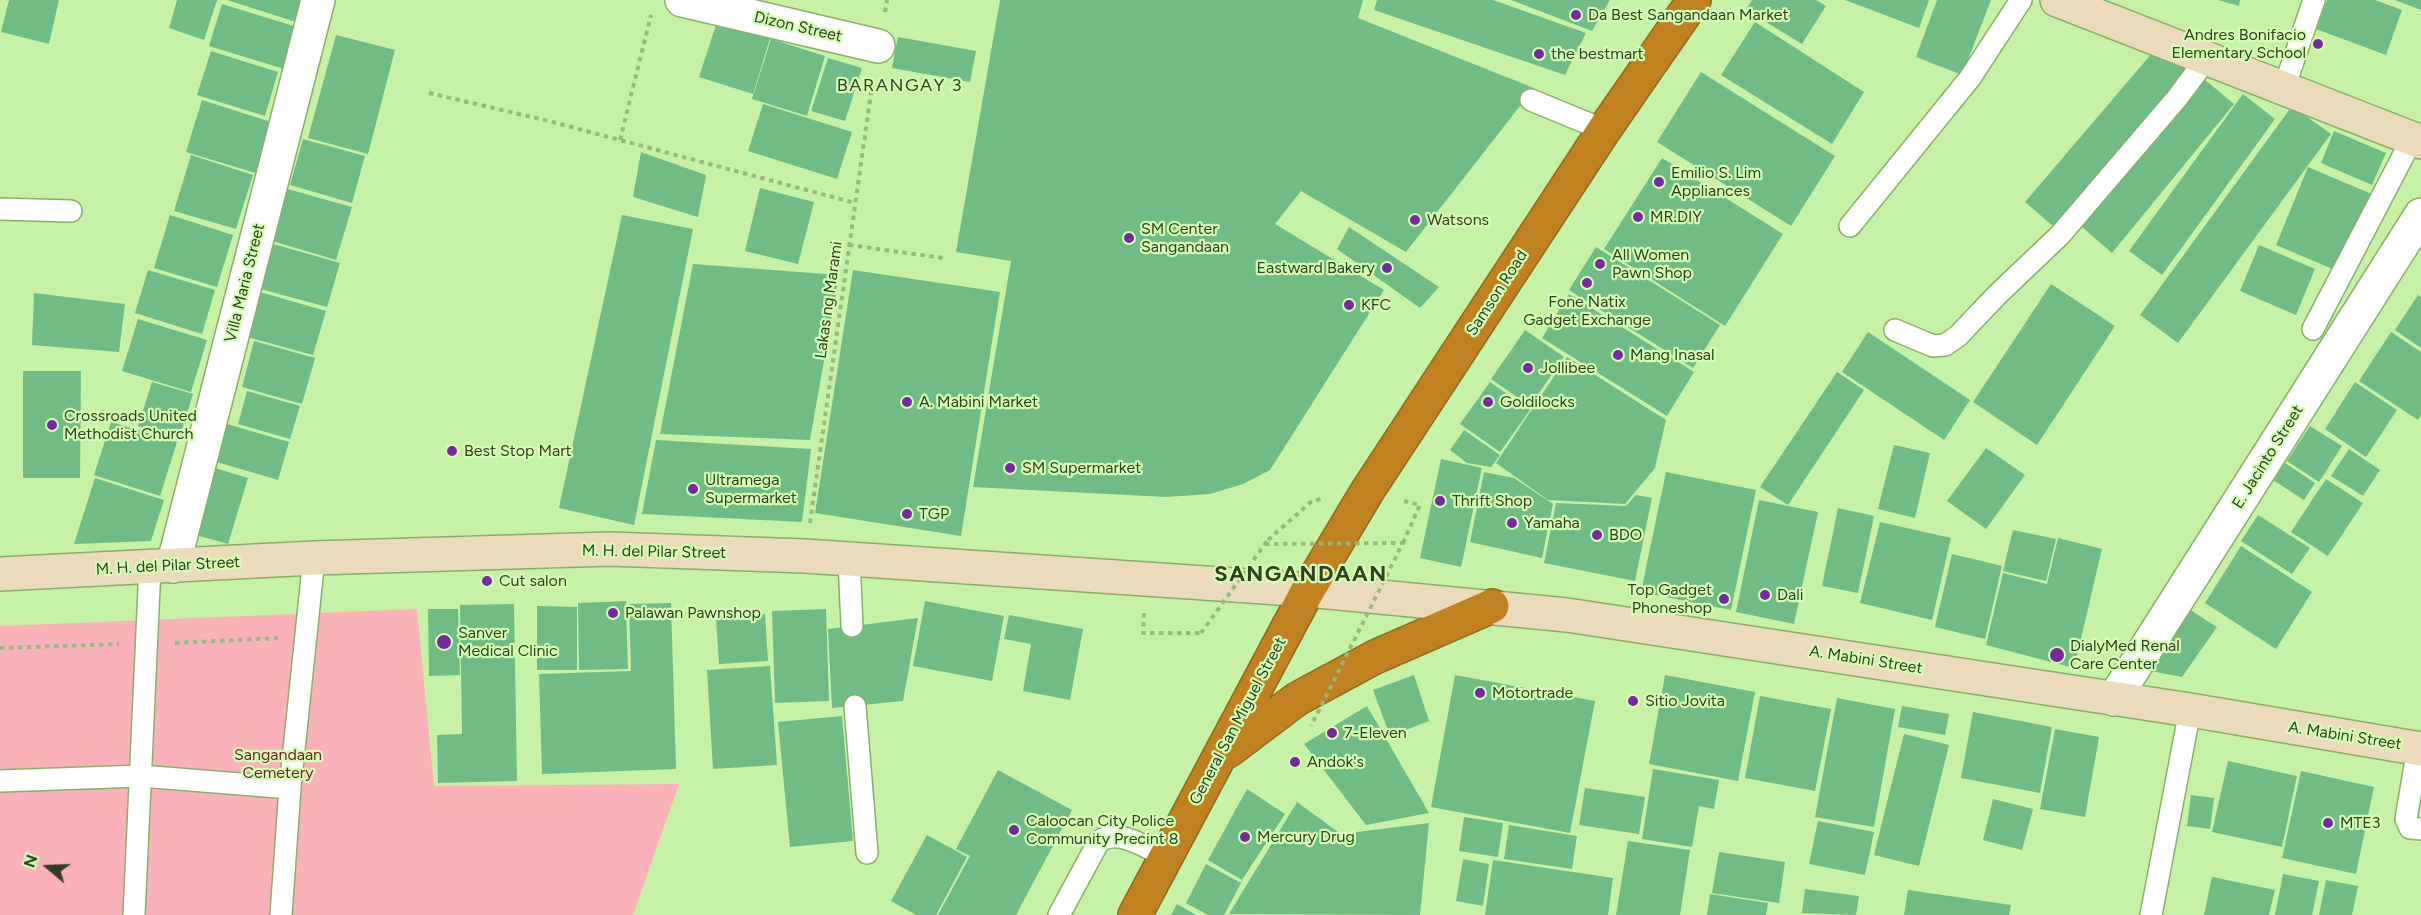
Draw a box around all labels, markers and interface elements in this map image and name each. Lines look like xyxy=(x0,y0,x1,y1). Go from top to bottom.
place label: Da Best Sangandaan Market xyxy=(1588,5,1789,25)
street label: Dizon Street xyxy=(752,8,844,46)
marker: Da Best Sangandaan Market xyxy=(1569,8,1583,22)
place label: Andres Bonifacio Elementary School xyxy=(2172,25,2306,63)
marker: Andres Bonifacio Elementary School xyxy=(2311,37,2325,51)
place label: the bestmart xyxy=(1551,44,1644,64)
marker: the bestmart xyxy=(1532,47,1546,61)
district label: BARANGAY 3 xyxy=(837,75,963,97)
place label: Emilio S. Lim Appliances xyxy=(1671,163,1761,201)
marker: Emilio S. Lim Appliances xyxy=(1652,175,1666,189)
place label: MR.DIY xyxy=(1650,207,1702,227)
place label: Watsons xyxy=(1427,210,1489,230)
marker: MR.DIY xyxy=(1631,210,1645,224)
marker: Watsons xyxy=(1408,213,1422,227)
place label: SM Center Sangandaan xyxy=(1141,219,1229,257)
street label: Villa Maria Street xyxy=(221,222,269,344)
marker: SM Center Sangandaan xyxy=(1122,231,1136,245)
street label: Lakas ng Marami xyxy=(811,240,847,360)
place label: All Women Pawn Shop xyxy=(1612,245,1692,283)
street label: Samson Road xyxy=(1462,247,1532,339)
marker: All Women Pawn Shop xyxy=(1593,257,1607,271)
place label: Eastward Bakery xyxy=(1257,258,1375,278)
marker: Eastward Bakery xyxy=(1380,261,1394,275)
marker: Fone Natix Gadget Exchange xyxy=(1580,276,1594,290)
place label: Fone Natix Gadget Exchange xyxy=(1523,292,1651,330)
place label: KFC xyxy=(1361,295,1391,315)
marker: KFC xyxy=(1342,298,1356,312)
place label: Mang Inasal xyxy=(1630,345,1715,365)
marker: Mang Inasal xyxy=(1611,348,1625,362)
place label: Jollibee xyxy=(1540,358,1595,378)
marker: Jollibee xyxy=(1521,361,1535,375)
place label: A. Mabini Market xyxy=(919,392,1038,412)
place label: Goldilocks xyxy=(1500,392,1575,412)
marker: A. Mabini Market xyxy=(900,395,914,409)
marker: Goldilocks xyxy=(1481,395,1495,409)
street label: E. Jacinto Street xyxy=(2228,402,2308,512)
place label: Crossroads United Methodist Church xyxy=(64,406,197,444)
marker: Crossroads United Methodist Church xyxy=(45,418,59,432)
place label: Best Stop Mart xyxy=(464,441,572,461)
marker: Best Stop Mart xyxy=(445,444,459,458)
place label: SM Supermarket xyxy=(1022,458,1141,478)
marker: SM Supermarket xyxy=(1003,461,1017,475)
place label: Ultramega Supermarket xyxy=(705,470,797,508)
marker: Ultramega Supermarket xyxy=(686,482,700,496)
place label: Thrift Shop xyxy=(1452,491,1532,511)
marker: Thrift Shop xyxy=(1433,494,1447,508)
place label: TGP xyxy=(919,504,949,524)
marker: TGP xyxy=(900,507,914,521)
place label: Yamaha xyxy=(1524,513,1580,533)
marker: Yamaha xyxy=(1505,516,1519,530)
place label: BDO xyxy=(1609,525,1642,545)
marker: BDO xyxy=(1590,528,1604,542)
street label: M. H. del Pilar Street xyxy=(582,541,726,563)
street label: M. H. del Pilar Street xyxy=(95,553,241,579)
district label: SANGANDAAN xyxy=(1214,562,1388,588)
place label: Cut salon xyxy=(499,571,567,591)
marker: Cut salon xyxy=(480,574,494,588)
place label: Top Gadget Phoneshop xyxy=(1628,580,1712,618)
place label: Dali xyxy=(1777,585,1803,605)
marker: Dali xyxy=(1758,588,1772,602)
marker: Top Gadget Phoneshop xyxy=(1717,592,1731,606)
place label: Palawan Pawnshop xyxy=(625,603,761,623)
marker: Palawan Pawnshop xyxy=(606,606,620,620)
place label: Sanver Medical Clinic xyxy=(458,623,558,661)
marker: Sanver Medical Clinic xyxy=(435,633,453,651)
street label: General San Miguel Street xyxy=(1186,634,1290,808)
place label: DialyMed Renal Care Center xyxy=(2070,636,2180,674)
street label: A. Mabini Street xyxy=(1808,642,1924,678)
marker: DialyMed Renal Care Center xyxy=(2048,646,2066,664)
place label: Motortrade xyxy=(1492,683,1573,703)
marker: Motortrade xyxy=(1473,686,1487,700)
place label: Sitio Jovita xyxy=(1645,691,1725,711)
marker: Sitio Jovita xyxy=(1626,694,1640,708)
street label: A. Mabini Street xyxy=(2287,718,2403,754)
place label: 7-Eleven xyxy=(1344,723,1407,743)
marker: 7-Eleven xyxy=(1325,726,1339,740)
park label: Sangandaan Cemetery xyxy=(234,745,322,783)
place label: Andok's xyxy=(1307,752,1364,772)
marker: Andok's xyxy=(1288,755,1302,769)
place label: Caloocan City Police Community Precint 8 xyxy=(1026,811,1178,849)
place label: MTE3 xyxy=(2340,813,2381,833)
marker: MTE3 xyxy=(2321,816,2335,830)
marker: Caloocan City Police Community Precint 8 xyxy=(1007,823,1021,837)
place label: Mercury Drug xyxy=(1257,827,1355,847)
marker: Mercury Drug xyxy=(1238,830,1252,844)
north arrow xyxy=(18,837,78,897)
text: N xyxy=(20,852,42,870)

